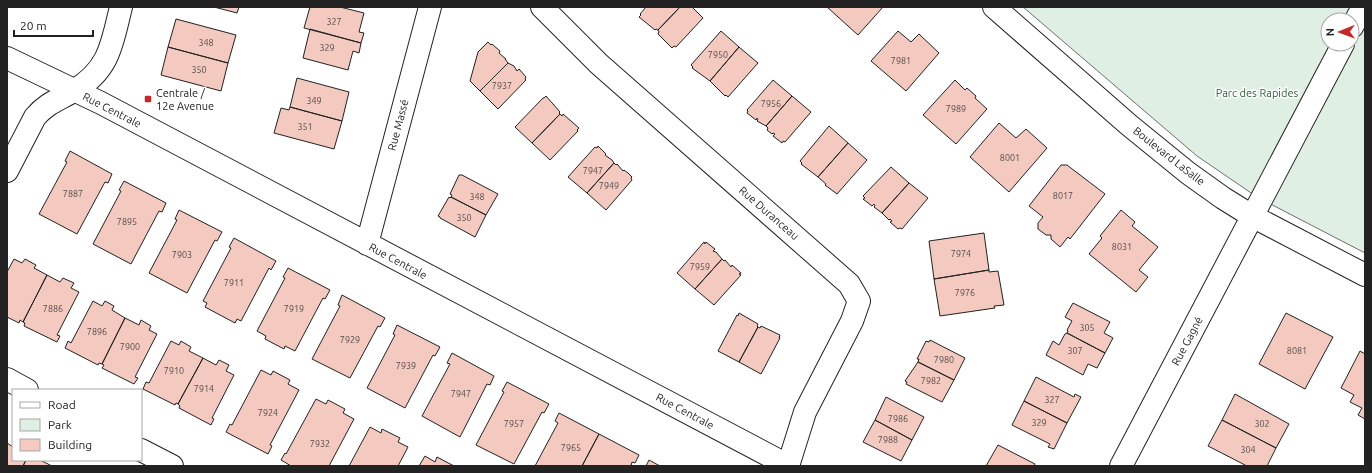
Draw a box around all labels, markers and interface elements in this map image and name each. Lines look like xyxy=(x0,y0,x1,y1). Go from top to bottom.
scale bar xyxy=(14,12,93,38)
north arrow xyxy=(1320,12,1360,52)
house number: 327 xyxy=(326,17,342,27)
text: 20 m xyxy=(20,19,47,32)
text: N xyxy=(1324,28,1336,36)
house number: 348 xyxy=(198,38,214,48)
house number: 329 xyxy=(319,43,335,53)
house number: 7950 xyxy=(708,50,728,60)
house number: 7981 xyxy=(891,56,911,66)
house number: 350 xyxy=(191,65,207,75)
house number: 7937 xyxy=(492,81,512,91)
place label: Centrale / 12e Avenue xyxy=(156,87,214,112)
park label: Parc des Rapides xyxy=(1216,87,1299,99)
street label: Rue Centrale xyxy=(81,90,143,130)
marker: Centrale / 12e Avenue xyxy=(143,94,153,104)
house number: 349 xyxy=(306,96,322,106)
street label: Rue Massé xyxy=(385,98,411,152)
house number: 7956 xyxy=(761,99,781,109)
house number: 7989 xyxy=(946,104,966,114)
house number: 351 xyxy=(297,122,313,132)
street label: Boulevard LaSalle xyxy=(1131,124,1207,188)
house number: 8001 xyxy=(1000,153,1020,163)
house number: 7947 xyxy=(583,166,603,176)
house number: 7949 xyxy=(599,181,619,191)
street label: Rue Duranceau xyxy=(737,184,801,242)
house number: 7887 xyxy=(63,189,83,199)
house number: 8017 xyxy=(1053,191,1073,201)
house number: 348 xyxy=(469,192,485,202)
house number: 350 xyxy=(456,213,472,223)
house number: 7895 xyxy=(117,217,137,227)
street label: Rue Centrale xyxy=(367,241,429,281)
house number: 8031 xyxy=(1112,242,1132,252)
house number: 7974 xyxy=(951,249,971,259)
house number: 7903 xyxy=(172,250,192,260)
house number: 7959 xyxy=(690,262,710,272)
house number: 7911 xyxy=(224,278,244,288)
house number: 7976 xyxy=(955,288,975,298)
house number: 7886 xyxy=(43,304,63,314)
house number: 7919 xyxy=(284,304,304,314)
street label: Rue Gagné xyxy=(1169,315,1205,367)
house number: 305 xyxy=(1079,323,1095,333)
house number: 7896 xyxy=(87,327,107,337)
house number: 7929 xyxy=(340,335,360,345)
house number: 7900 xyxy=(120,342,140,352)
house number: 307 xyxy=(1067,346,1083,356)
house number: 8081 xyxy=(1287,346,1307,356)
house number: 7980 xyxy=(934,355,954,365)
house number: 7939 xyxy=(396,361,416,371)
house number: 7910 xyxy=(164,366,184,376)
house number: 7982 xyxy=(921,376,941,386)
house number: 7914 xyxy=(194,384,214,394)
legend xyxy=(12,389,142,461)
house number: 7947 xyxy=(451,389,471,399)
street label: Rue Centrale xyxy=(654,391,716,431)
house number: 327 xyxy=(1044,395,1060,405)
text: Road xyxy=(48,398,76,411)
house number: 7924 xyxy=(258,408,278,418)
house number: 7986 xyxy=(888,414,908,424)
text: Park xyxy=(48,418,72,431)
house number: 329 xyxy=(1031,418,1047,428)
house number: 7957 xyxy=(504,419,524,429)
house number: 302 xyxy=(1254,419,1270,429)
house number: 7988 xyxy=(878,435,898,445)
text: Building xyxy=(48,438,92,451)
house number: 7932 xyxy=(310,439,330,449)
house number: 7965 xyxy=(561,443,581,453)
house number: 304 xyxy=(1240,445,1256,455)

